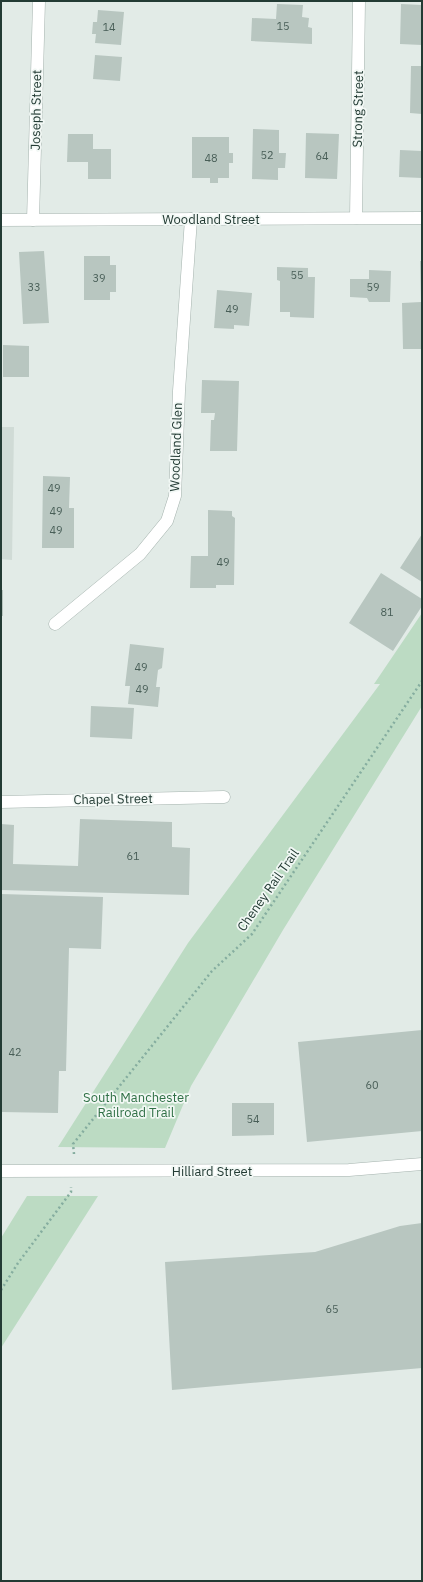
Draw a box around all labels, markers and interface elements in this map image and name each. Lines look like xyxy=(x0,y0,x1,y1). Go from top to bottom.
house number: 15 xyxy=(276,19,290,33)
house number: 14 xyxy=(102,20,116,34)
street label: Joseph Street xyxy=(27,69,45,151)
street label: Strong Street xyxy=(349,70,367,148)
house number: 52 xyxy=(260,148,274,162)
house number: 64 xyxy=(315,149,329,163)
house number: 48 xyxy=(204,151,218,165)
street label: Woodland Street xyxy=(162,211,260,228)
house number: 55 xyxy=(290,268,304,282)
house number: 39 xyxy=(92,271,106,285)
house number: 33 xyxy=(27,280,41,294)
house number: 59 xyxy=(366,280,380,294)
house number: 49 xyxy=(225,302,239,316)
street label: Woodland Glen xyxy=(166,402,186,492)
house number: 49 xyxy=(47,481,61,495)
house number: 49 xyxy=(49,504,63,518)
house number: 49 xyxy=(49,523,63,537)
house number: 49 xyxy=(216,555,230,569)
house number: 81 xyxy=(380,605,394,619)
house number: 49 xyxy=(134,660,148,674)
house number: 49 xyxy=(135,682,149,696)
street label: Chapel Street xyxy=(73,790,153,808)
street label: Cheney Rail Trail xyxy=(233,845,303,935)
house number: 61 xyxy=(126,849,140,863)
house number: 42 xyxy=(8,1045,22,1059)
house number: 60 xyxy=(365,1078,379,1092)
park label: South Manchester Railroad Trail xyxy=(83,1089,189,1121)
house number: 54 xyxy=(246,1112,260,1126)
street label: Hilliard Street xyxy=(172,1163,252,1180)
house number: 65 xyxy=(325,1302,339,1316)

